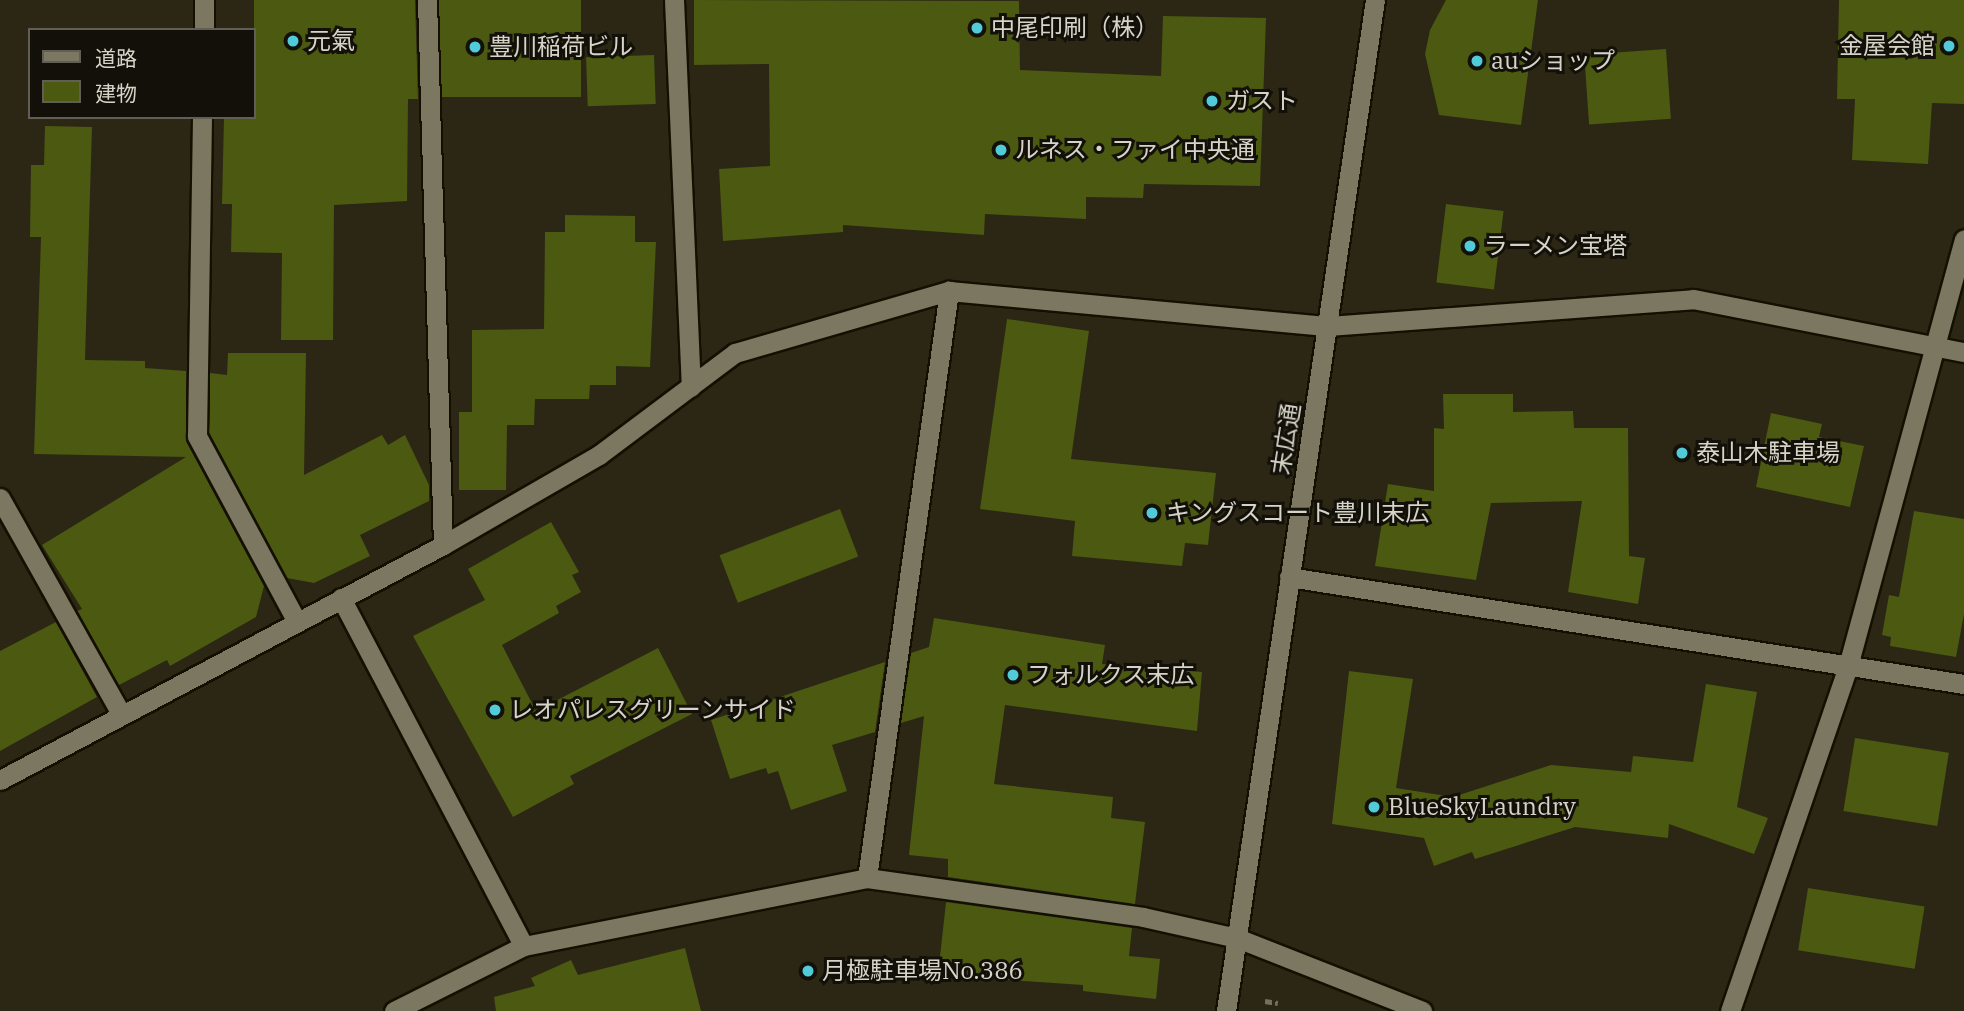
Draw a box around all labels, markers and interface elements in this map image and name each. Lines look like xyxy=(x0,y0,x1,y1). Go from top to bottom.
place label: 中尾印刷（株） xyxy=(991,14,1159,42)
marker: 中尾印刷（株） xyxy=(969,20,985,36)
place label: 元氣 xyxy=(307,27,355,55)
legend xyxy=(28,28,256,119)
place label: 金屋会館 xyxy=(1839,32,1935,60)
marker: 元氣 xyxy=(285,33,301,49)
place label: 豊川稲荷ビル xyxy=(489,33,633,61)
marker: 金屋会館 xyxy=(1941,38,1957,54)
marker: 豊川稲荷ビル xyxy=(467,39,483,55)
text: 道路 xyxy=(95,44,137,72)
place label: auショップ xyxy=(1491,47,1615,75)
marker: auショップ xyxy=(1469,53,1485,69)
text: 建物 xyxy=(95,79,137,107)
place label: ガスト xyxy=(1226,87,1298,115)
marker: ガスト xyxy=(1204,93,1220,109)
place label: ルネス・ファイ中央通 xyxy=(1015,136,1255,164)
marker: ルネス・ファイ中央通 xyxy=(993,142,1009,158)
place label: ラーメン宝塔 xyxy=(1484,232,1628,260)
marker: ラーメン宝塔 xyxy=(1462,238,1478,254)
street label: 末広通 xyxy=(1266,401,1306,477)
place label: 泰山木駐車場 xyxy=(1696,439,1840,467)
marker: 泰山木駐車場 xyxy=(1674,445,1690,461)
place label: キングスコート豊川末広 xyxy=(1166,499,1430,527)
marker: キングスコート豊川末広 xyxy=(1144,505,1160,521)
place label: フォルクス末広 xyxy=(1027,661,1195,689)
marker: フォルクス末広 xyxy=(1005,667,1021,683)
place label: レオパレスグリーンサイド xyxy=(509,696,797,724)
marker: レオパレスグリーンサイド xyxy=(487,702,503,718)
place label: BlueSkyLaundry xyxy=(1388,793,1576,821)
marker: BlueSkyLaundry xyxy=(1366,799,1382,815)
place label: 月極駐車場No.386 xyxy=(822,957,1023,985)
marker: 月極駐車場No.386 xyxy=(800,963,816,979)

